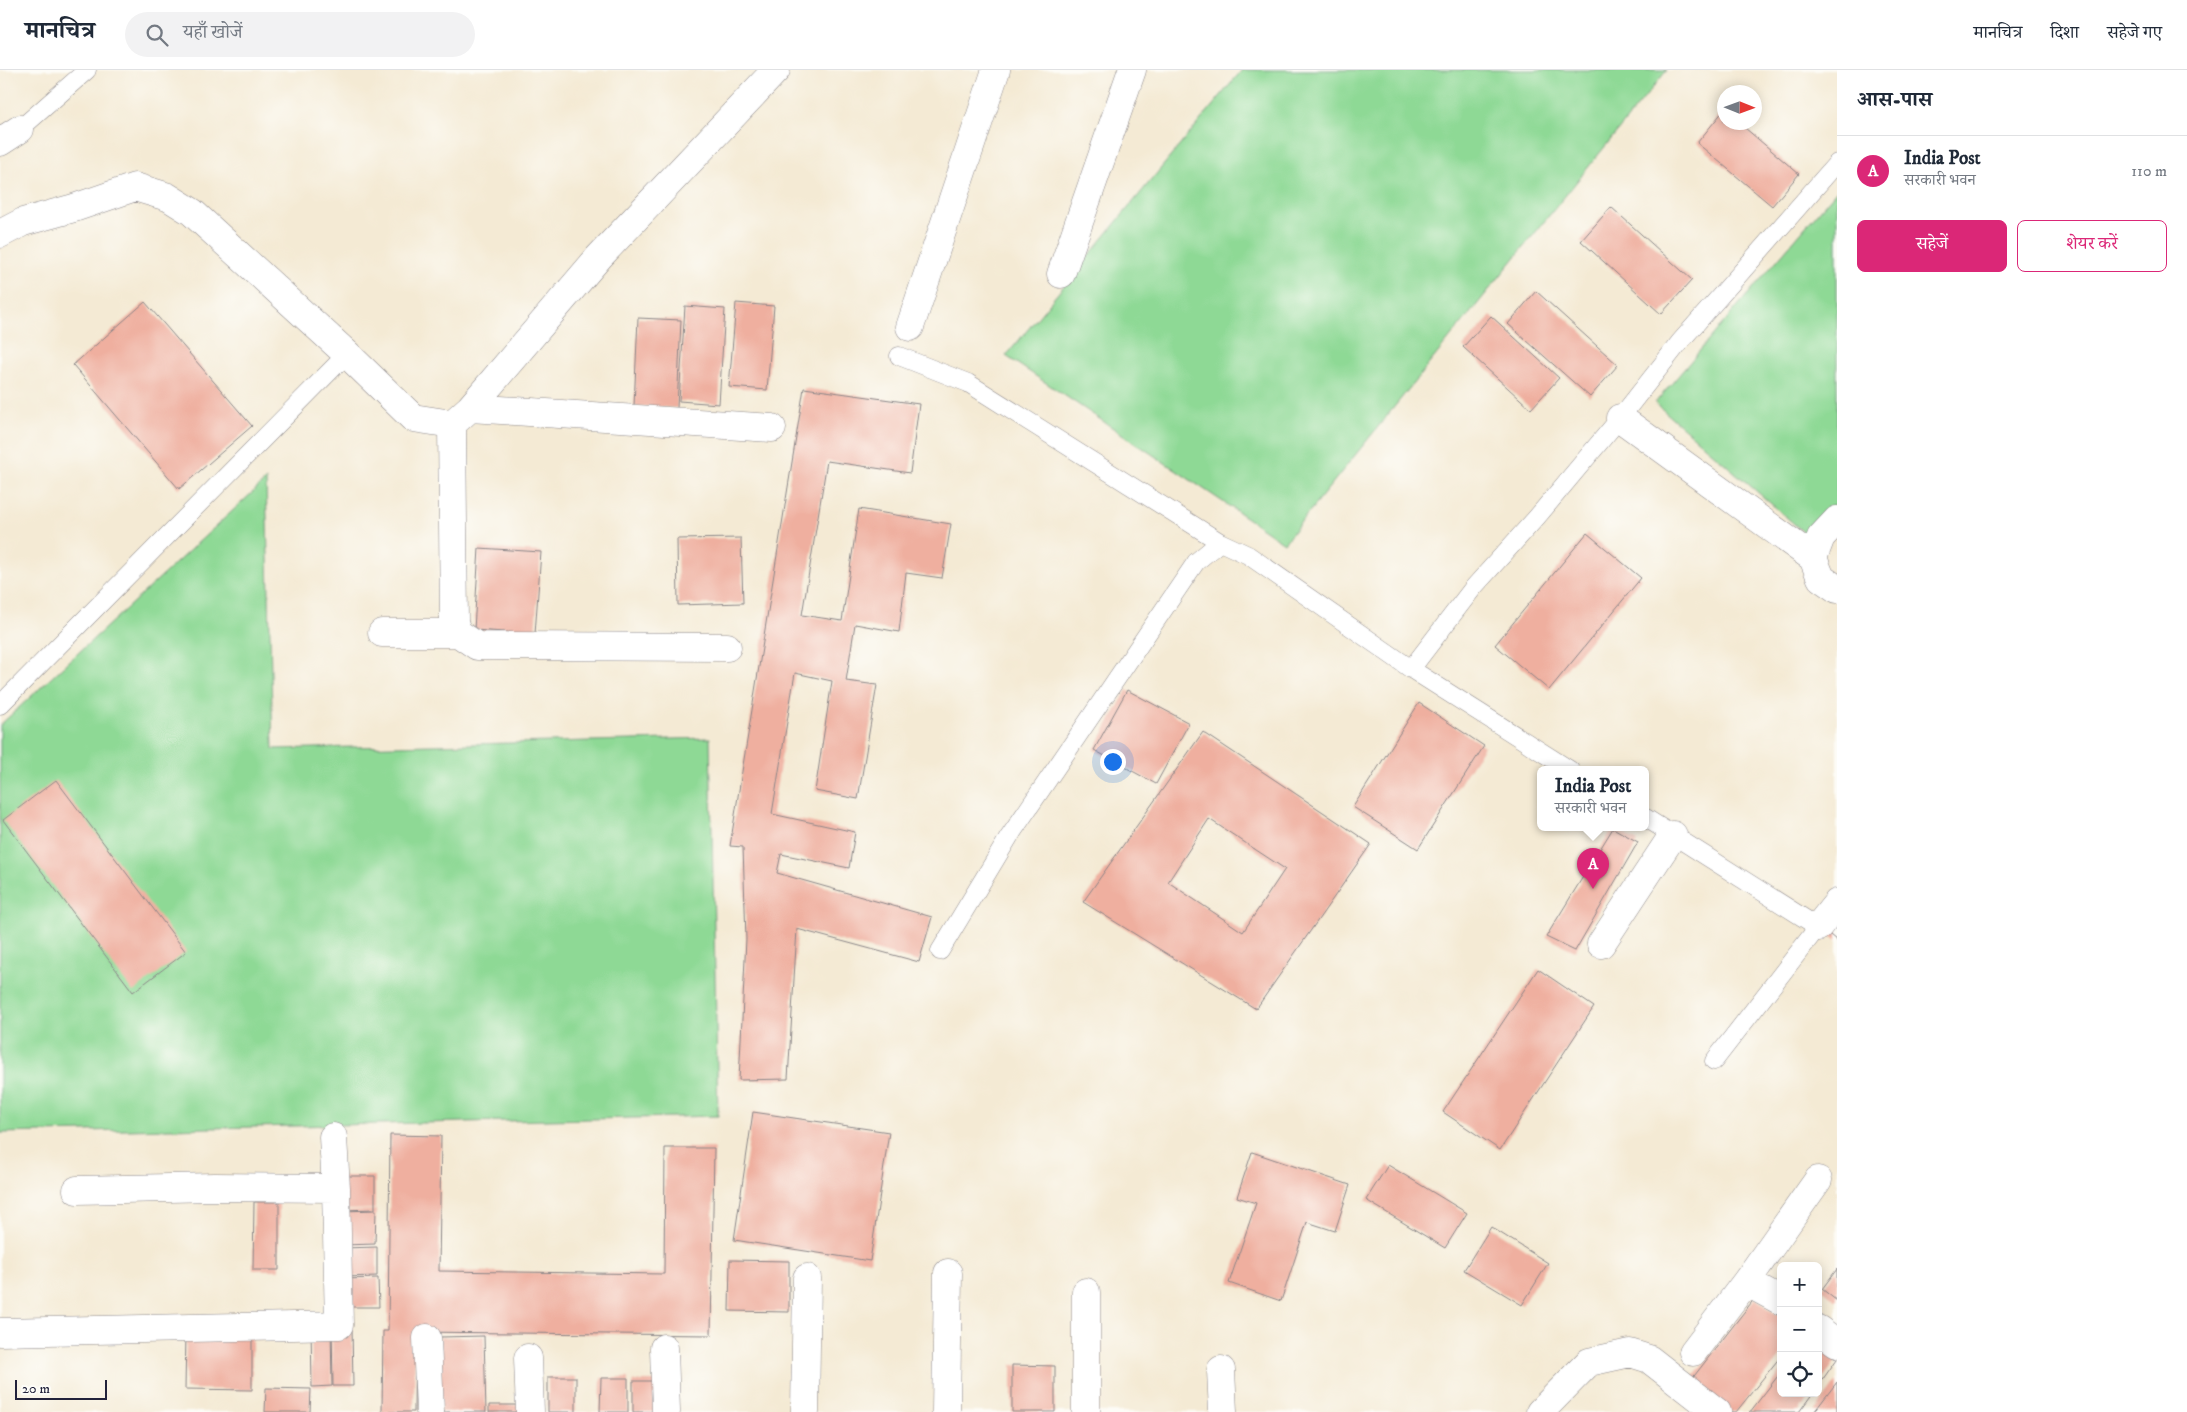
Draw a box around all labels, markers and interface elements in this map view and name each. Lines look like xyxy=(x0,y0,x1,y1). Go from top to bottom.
search box xyxy=(125,12,475,57)
text: मानचित्र xyxy=(25,16,95,46)
icon: search xyxy=(143,21,171,49)
text: यहाँ खोजें xyxy=(183,21,243,44)
text: मानचित्र xyxy=(1974,22,2022,44)
text: दिशा xyxy=(2050,22,2079,44)
text: सहेजे गए xyxy=(2107,22,2162,44)
north arrow xyxy=(1717,85,1762,130)
text: आस-पास xyxy=(1857,87,1932,113)
text: India Post xyxy=(1904,147,1981,170)
text: A xyxy=(1868,161,1878,181)
text: 110 m xyxy=(2131,161,2167,181)
text: सरकारी भवन xyxy=(1904,170,1976,190)
button: सहेजें xyxy=(1857,220,2007,272)
button: शेयर करें xyxy=(2017,220,2167,272)
your location xyxy=(1100,749,1126,775)
popup xyxy=(1537,766,1649,831)
text: India Post xyxy=(1555,775,1631,798)
text: सरकारी भवन xyxy=(1555,798,1626,818)
pin: A xyxy=(1577,848,1609,889)
map controls xyxy=(1777,1262,1822,1397)
button: + xyxy=(1777,1262,1822,1307)
button: − xyxy=(1777,1307,1822,1352)
button: locate xyxy=(1777,1352,1822,1397)
scale bar xyxy=(15,1377,108,1400)
text: 20 m xyxy=(22,1380,50,1398)

